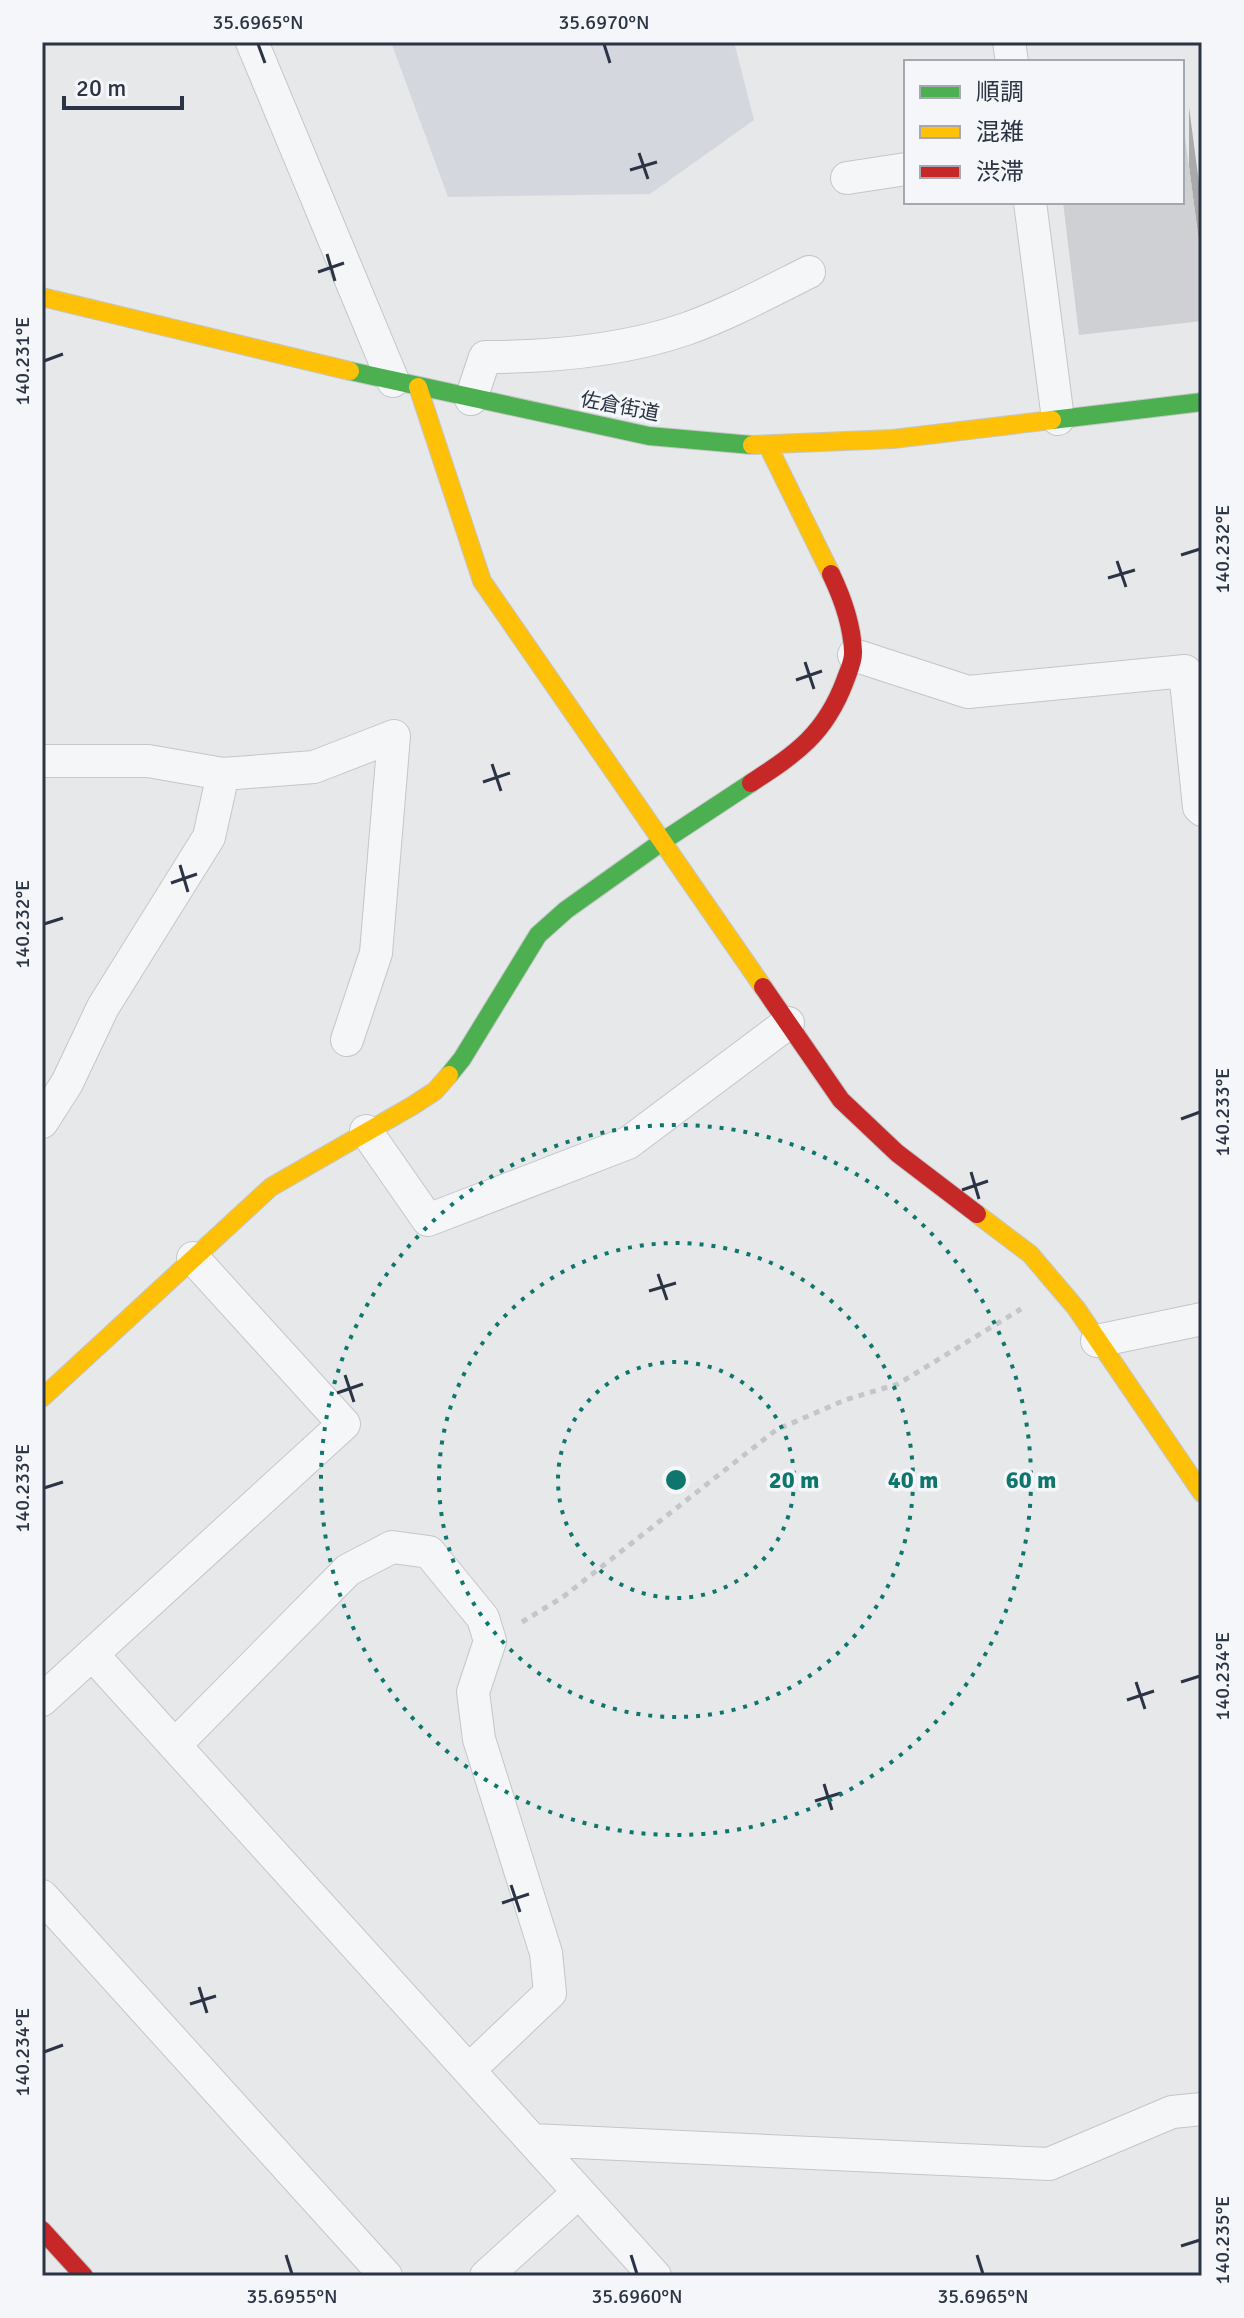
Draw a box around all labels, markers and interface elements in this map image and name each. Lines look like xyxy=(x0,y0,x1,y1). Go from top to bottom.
text: 35.6965°N xyxy=(212,10,304,35)
text: 35.6970°N xyxy=(558,10,650,35)
scale bar xyxy=(64,60,182,110)
legend xyxy=(904,60,1184,204)
text: 20 m xyxy=(76,73,126,103)
text: 順調 xyxy=(976,77,1024,107)
text: 混雑 xyxy=(976,117,1024,147)
text: 渋滞 xyxy=(976,157,1024,187)
text: 140.231°E xyxy=(10,317,35,405)
street label: 佐倉街道 xyxy=(578,387,662,426)
text: 140.232°E xyxy=(1210,505,1235,593)
text: 140.232°E xyxy=(10,880,35,968)
text: 140.233°E xyxy=(1210,1068,1235,1156)
text: 140.233°E xyxy=(10,1444,35,1532)
text: 20 m xyxy=(769,1465,819,1495)
text: 40 m xyxy=(888,1465,938,1495)
text: 60 m xyxy=(1006,1465,1056,1495)
centre of rings xyxy=(662,1466,690,1494)
text: 140.234°E xyxy=(1210,1632,1235,1720)
text: 140.234°E xyxy=(10,2008,35,2096)
text: 140.235°E xyxy=(1210,2196,1235,2284)
text: 35.6955°N xyxy=(246,2284,338,2309)
text: 35.6960°N xyxy=(591,2284,683,2309)
text: 35.6965°N xyxy=(937,2284,1029,2309)

